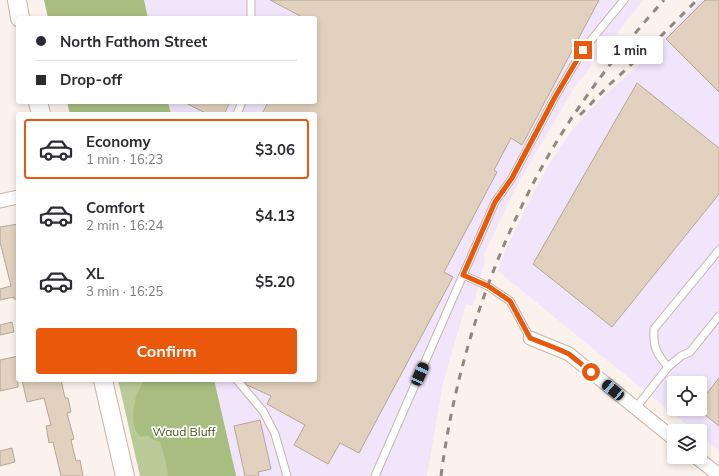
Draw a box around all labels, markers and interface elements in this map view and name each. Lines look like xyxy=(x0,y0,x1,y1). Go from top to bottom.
text: North Fathom Street xyxy=(60,32,207,51)
callout: 1 min xyxy=(597,36,663,64)
route end xyxy=(574,41,592,59)
text: 1 min xyxy=(613,42,647,58)
text: Drop-off xyxy=(60,70,122,89)
icon: car xyxy=(38,131,74,167)
text: Economy xyxy=(86,132,151,151)
text: $3.06 xyxy=(255,140,295,159)
text: 1 min · 16:23 xyxy=(86,151,163,167)
icon: car xyxy=(38,197,74,233)
text: Comfort xyxy=(86,198,144,217)
text: $4.13 xyxy=(255,206,295,225)
text: 2 min · 16:24 xyxy=(86,217,163,233)
icon: car xyxy=(38,263,74,299)
text: XL xyxy=(86,264,104,283)
text: $5.20 xyxy=(255,272,295,291)
text: 3 min · 16:25 xyxy=(86,283,163,299)
button: Confirm xyxy=(36,328,297,374)
car xyxy=(410,361,430,387)
route start xyxy=(582,363,600,381)
map controls xyxy=(667,376,707,464)
button: locate xyxy=(667,376,707,416)
car xyxy=(600,378,626,402)
park label: Waud Bluff xyxy=(153,424,216,439)
button: layers xyxy=(667,424,707,464)

